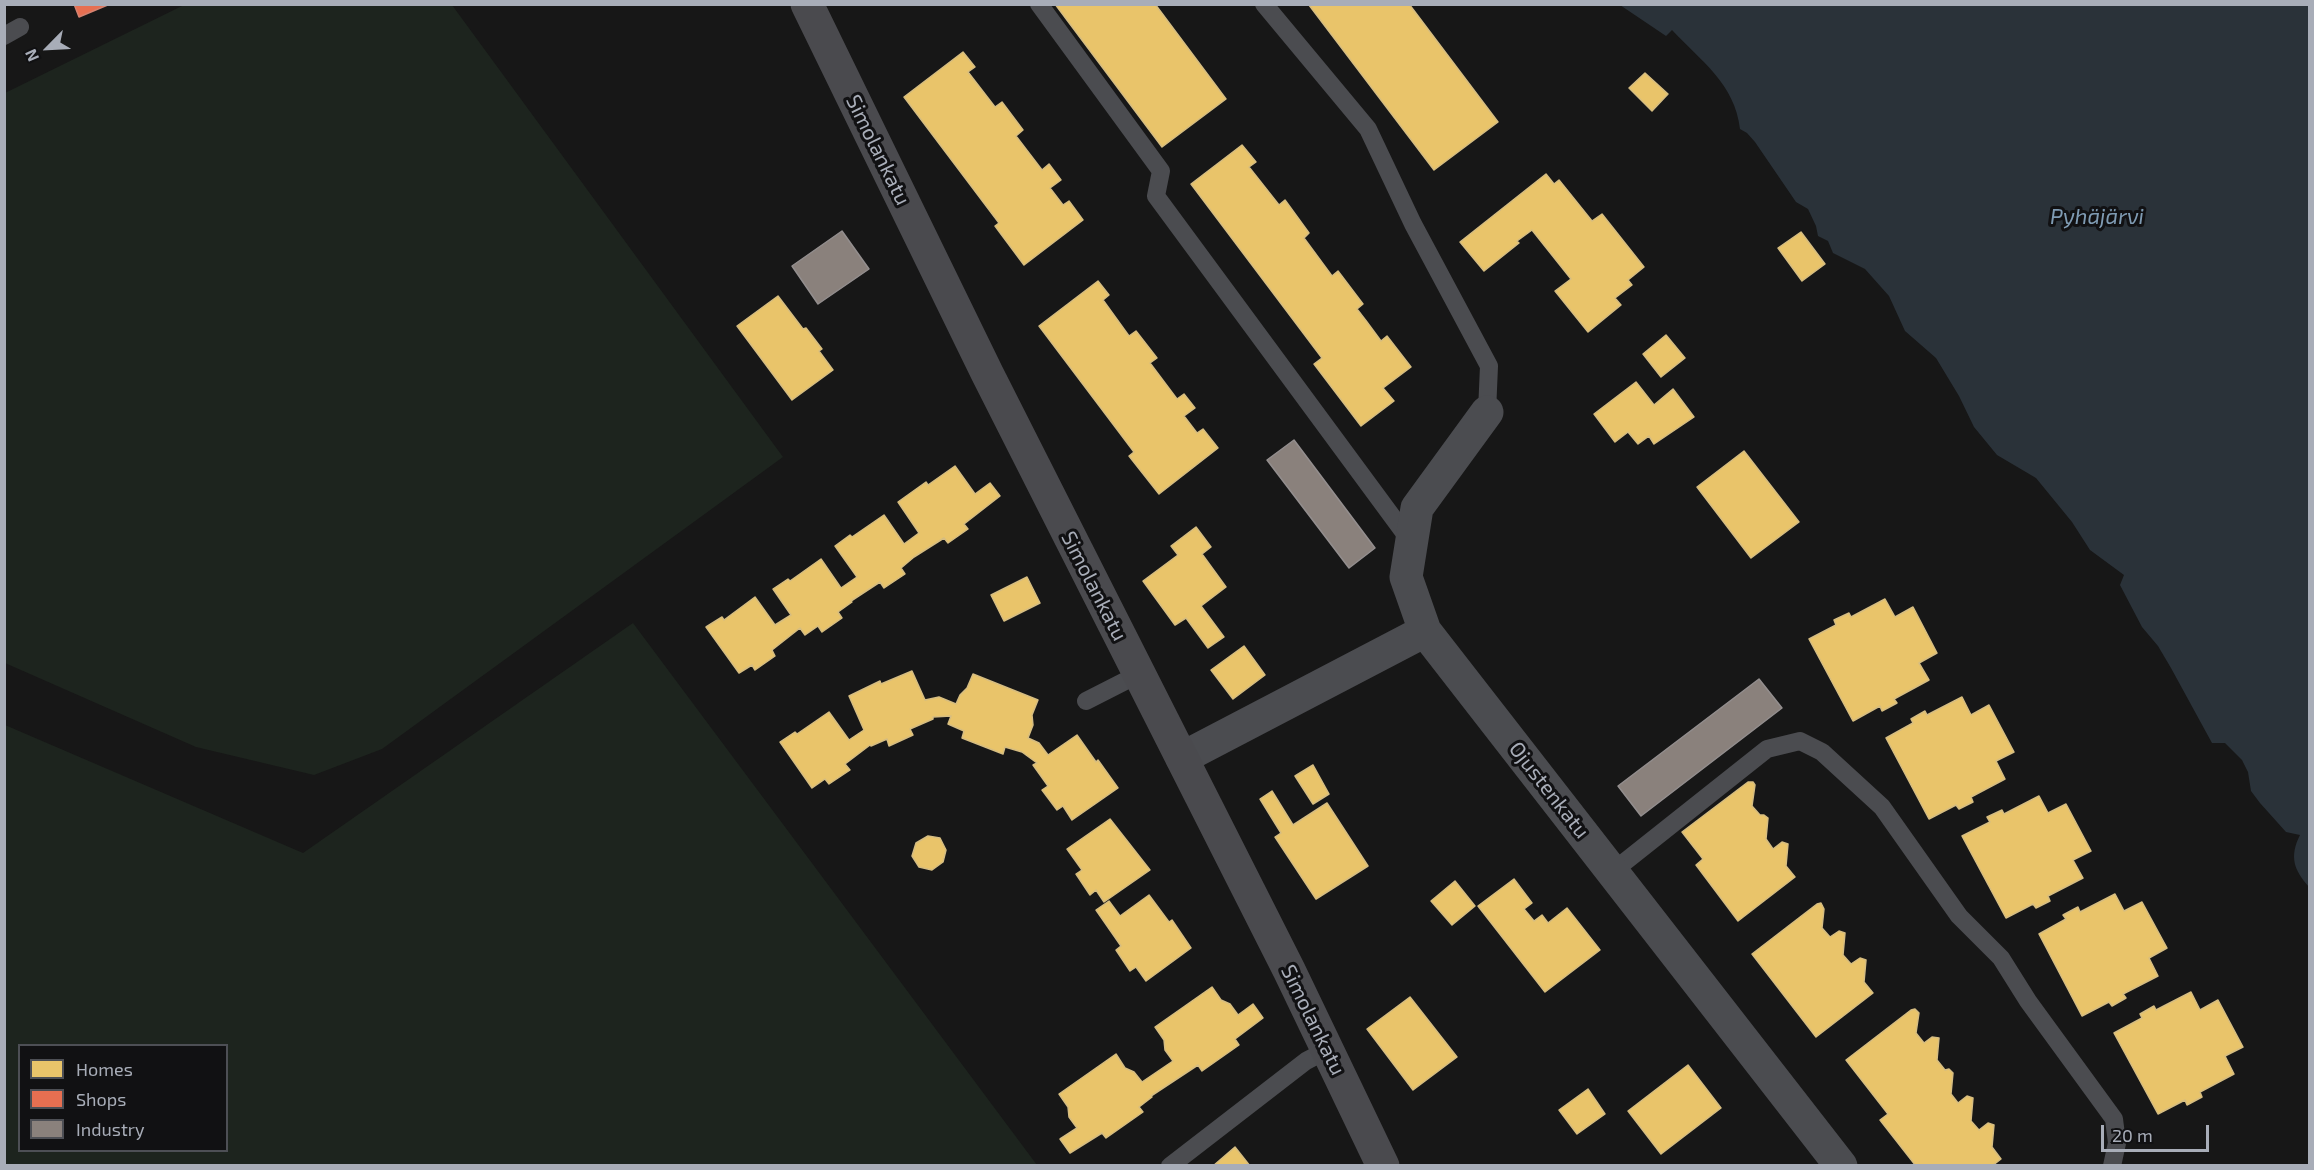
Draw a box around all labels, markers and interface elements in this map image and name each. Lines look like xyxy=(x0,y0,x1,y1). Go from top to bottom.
north arrow xyxy=(18,18,78,78)
text: N xyxy=(20,46,42,65)
street label: Simolankatu xyxy=(840,91,916,209)
water label: Pyhäjärvi xyxy=(2050,204,2144,230)
street label: Simolankatu xyxy=(1056,527,1132,645)
street label: Ojustenkatu xyxy=(1503,737,1595,843)
street label: Simolankatu xyxy=(1275,961,1351,1079)
legend xyxy=(18,1044,228,1152)
text: Homes xyxy=(76,1058,133,1080)
text: Shops xyxy=(76,1088,126,1110)
scale bar xyxy=(2104,1113,2212,1151)
text: Industry xyxy=(76,1118,145,1140)
text: 20 m xyxy=(2112,1124,2153,1146)

